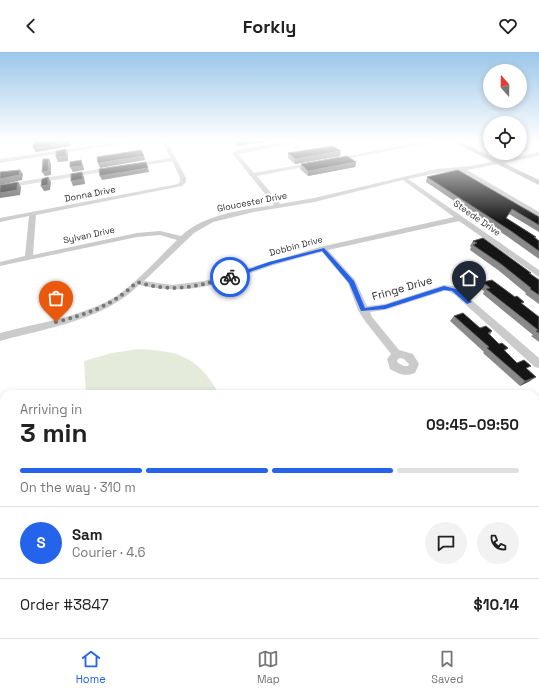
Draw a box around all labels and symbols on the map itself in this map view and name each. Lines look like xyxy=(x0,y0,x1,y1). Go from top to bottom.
north arrow xyxy=(483,64,527,108)
street label: Donna Drive xyxy=(64,183,116,205)
street label: Gloucester Drive xyxy=(216,189,288,215)
street label: Steede Drive xyxy=(451,197,503,239)
street label: Sylvan Drive xyxy=(62,224,116,246)
street label: Dobbin Drive xyxy=(268,233,324,259)
courier xyxy=(210,257,250,297)
pin xyxy=(452,261,486,302)
street label: Fringe Drive xyxy=(370,273,434,303)
pin xyxy=(39,281,73,322)

